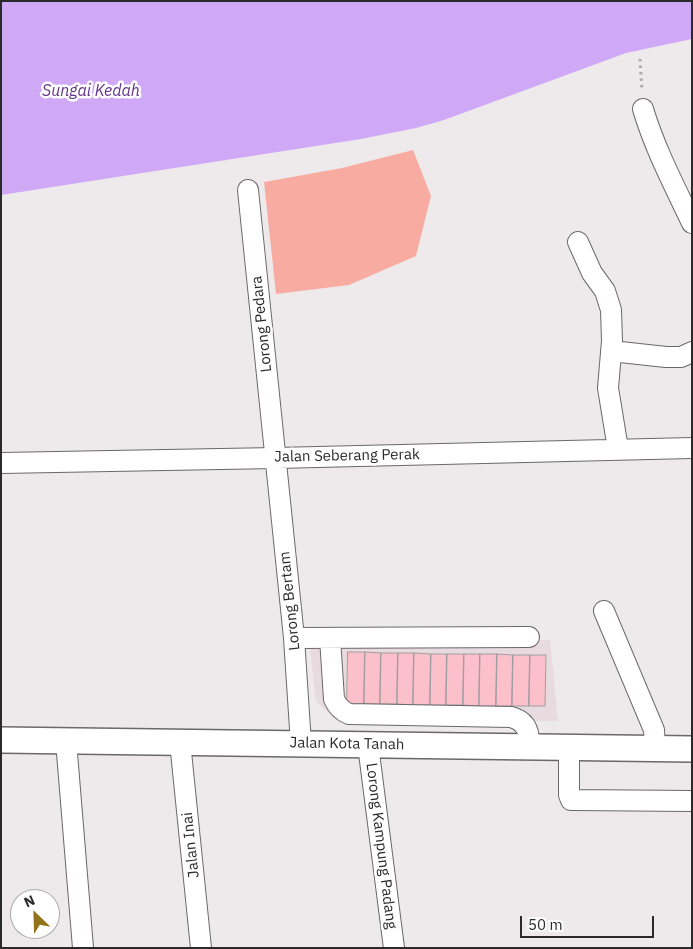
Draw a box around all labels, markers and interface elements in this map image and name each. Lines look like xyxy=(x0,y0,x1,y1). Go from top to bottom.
water label: Sungai Kedah xyxy=(42,81,140,101)
street label: Lorong Pedara xyxy=(248,275,276,373)
street label: Jalan Seberang Perak xyxy=(274,446,420,466)
street label: Lorong Bertam xyxy=(276,551,304,651)
street label: Jalan Kota Tanah xyxy=(289,734,405,754)
street label: Lorong Kampung Padang xyxy=(362,762,400,930)
street label: Jalan Inai xyxy=(179,811,203,879)
north arrow xyxy=(10,889,60,939)
text: N xyxy=(21,891,38,911)
scale bar xyxy=(523,906,657,938)
text: 50 m xyxy=(528,915,563,934)

